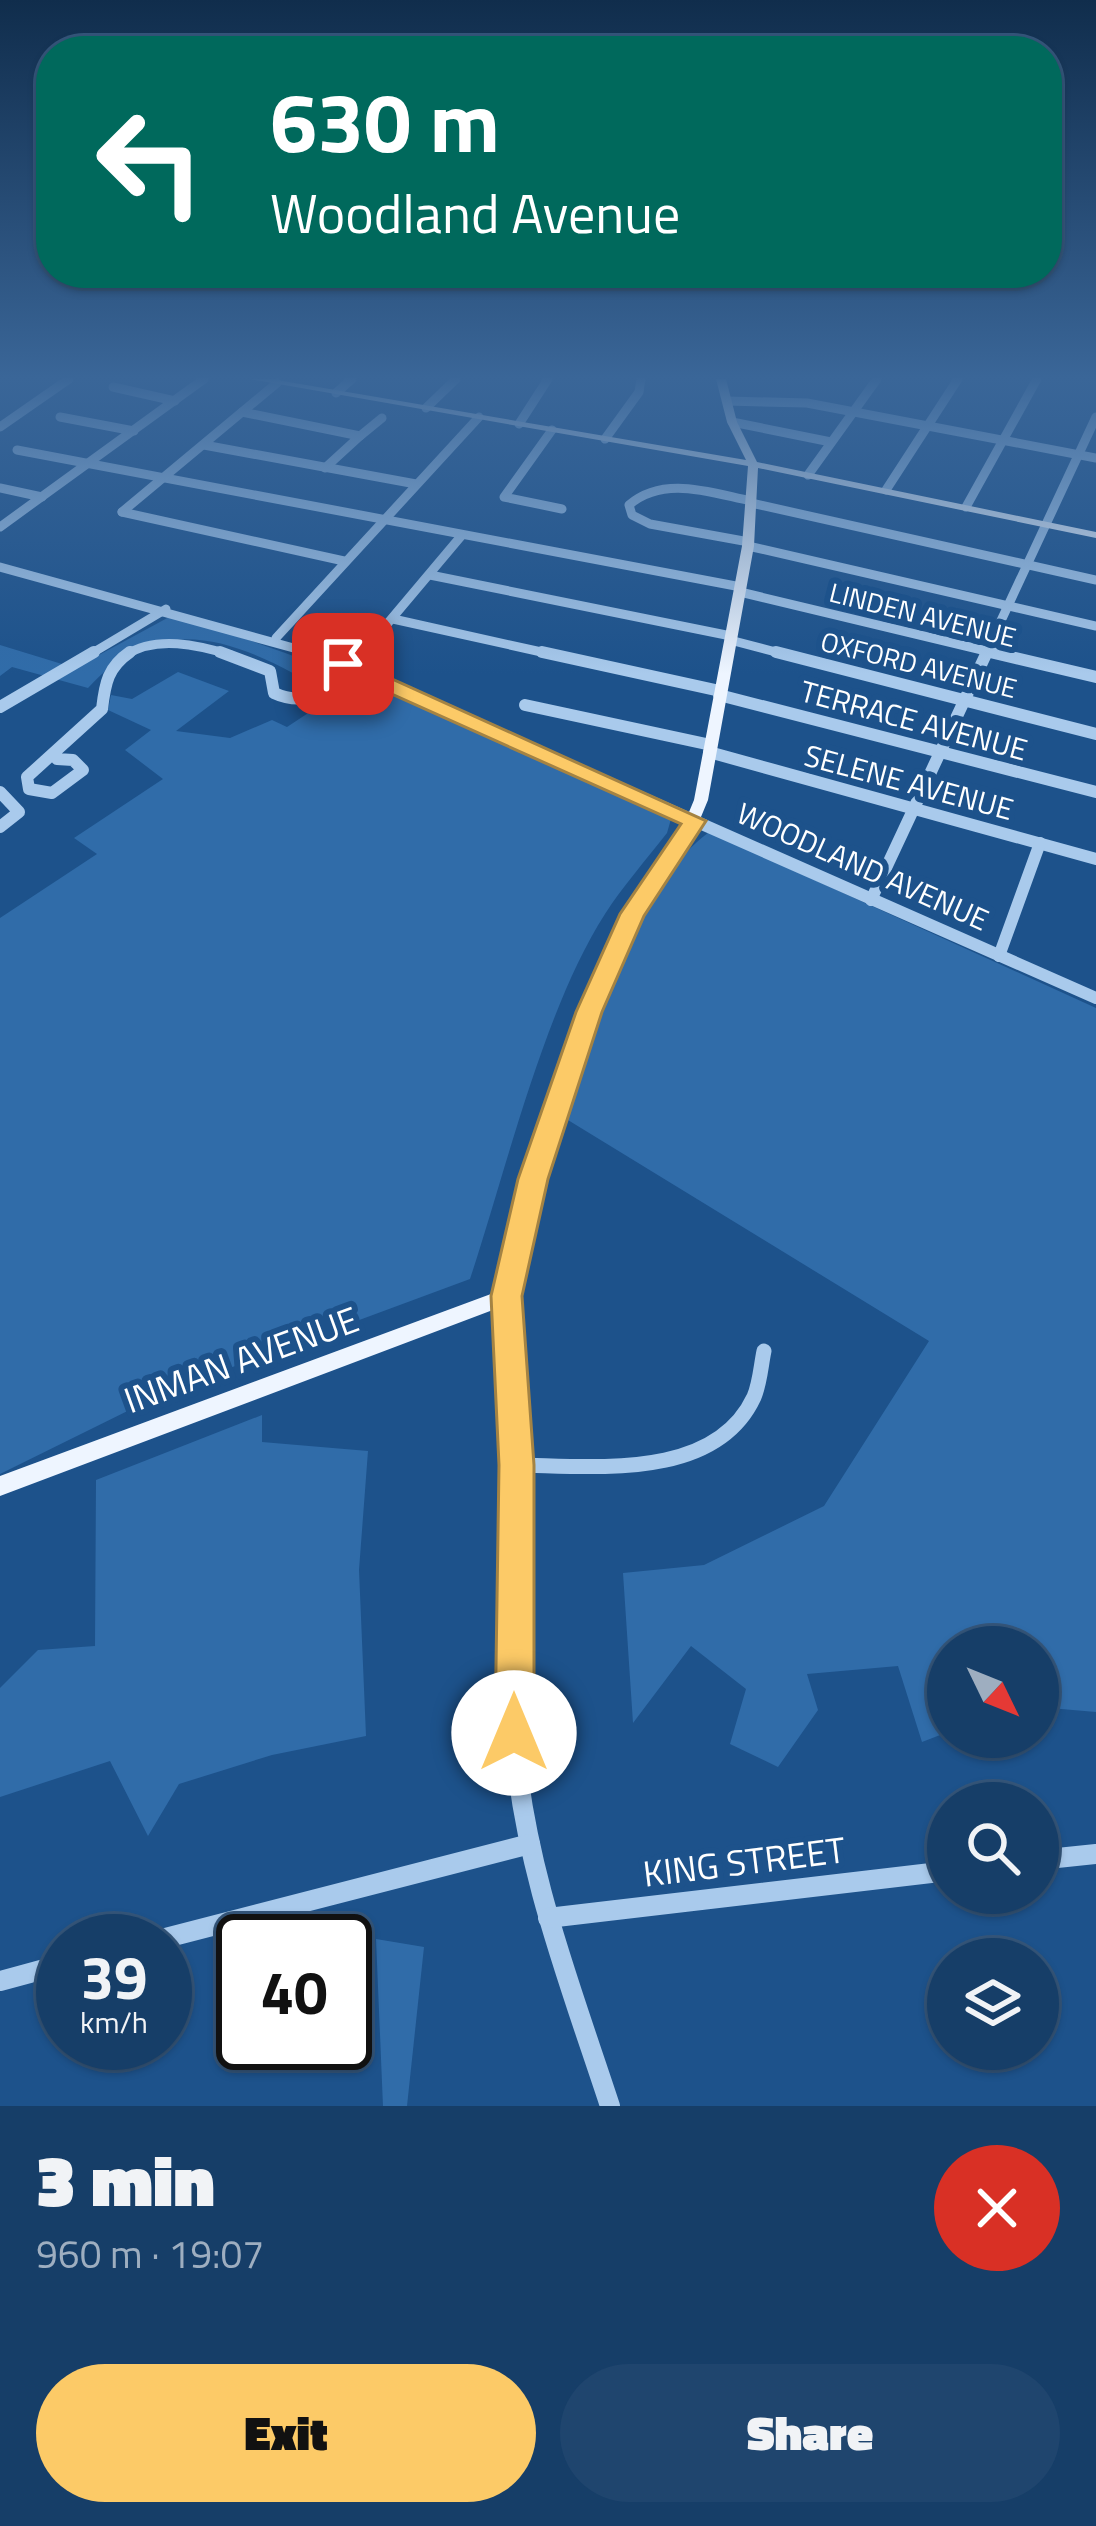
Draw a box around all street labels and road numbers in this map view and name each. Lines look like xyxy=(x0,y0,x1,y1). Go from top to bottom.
street label: LINDEN AVENUE xyxy=(825,571,1021,657)
street label: OXFORD AVENUE xyxy=(817,620,1021,708)
street label: TERRACE AVENUE xyxy=(795,668,1033,772)
street label: SELENE AVENUE xyxy=(799,732,1019,832)
street label: WOODLAND AVENUE xyxy=(730,790,996,942)
street label: INMAN AVENUE xyxy=(116,1291,366,1427)
street label: KING STREET xyxy=(640,1821,848,1901)

